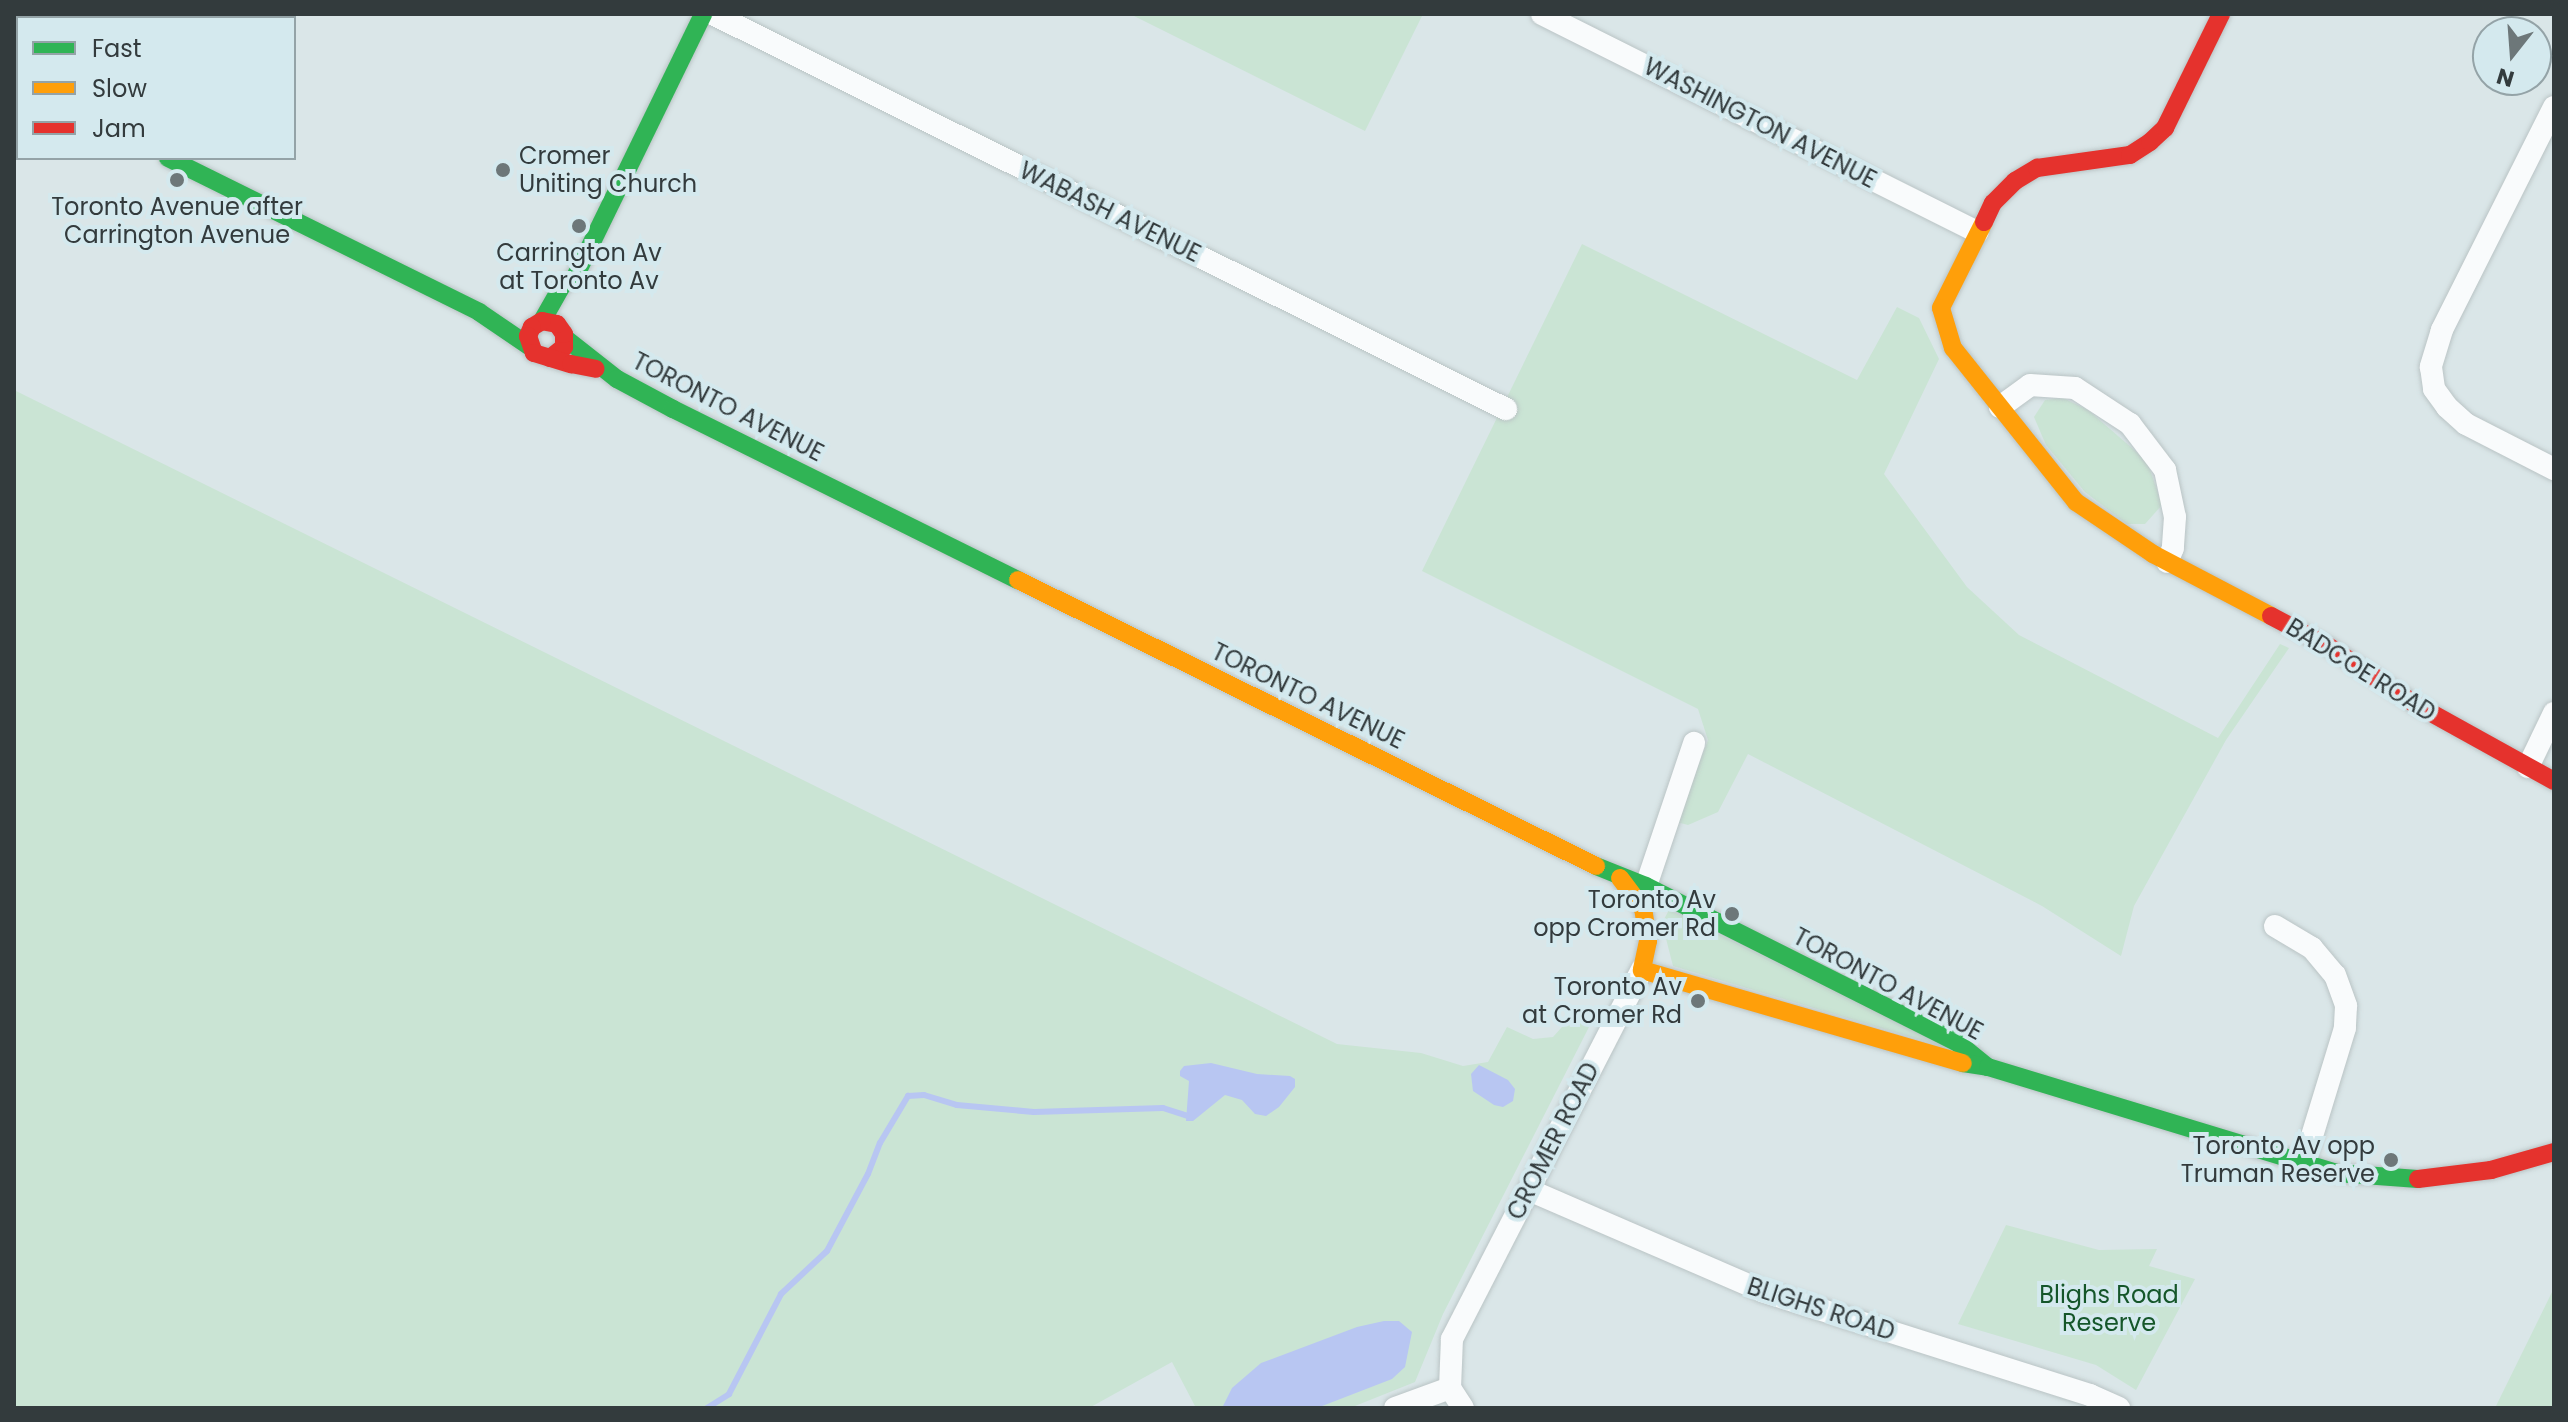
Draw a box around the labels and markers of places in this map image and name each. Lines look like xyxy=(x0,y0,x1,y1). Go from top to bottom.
place label: Cromer Uniting Church xyxy=(519,142,697,198)
marker: Cromer Uniting Church xyxy=(494,161,512,179)
marker: Toronto Avenue after Carrington Avenue xyxy=(168,171,186,189)
place label: Toronto Avenue after Carrington Avenue xyxy=(51,193,303,249)
marker: Carrington Av at Toronto Av xyxy=(570,217,588,235)
place label: Carrington Av at Toronto Av xyxy=(496,239,662,295)
place label: Toronto Av opp Cromer Rd xyxy=(1533,886,1716,942)
marker: Toronto Av opp Cromer Rd xyxy=(1723,905,1741,923)
place label: Toronto Av at Cromer Rd xyxy=(1522,973,1682,1029)
marker: Toronto Av at Cromer Rd xyxy=(1689,992,1707,1010)
place label: Toronto Av opp Truman Reserve xyxy=(2181,1132,2375,1188)
marker: Toronto Av opp Truman Reserve xyxy=(2382,1151,2400,1169)

